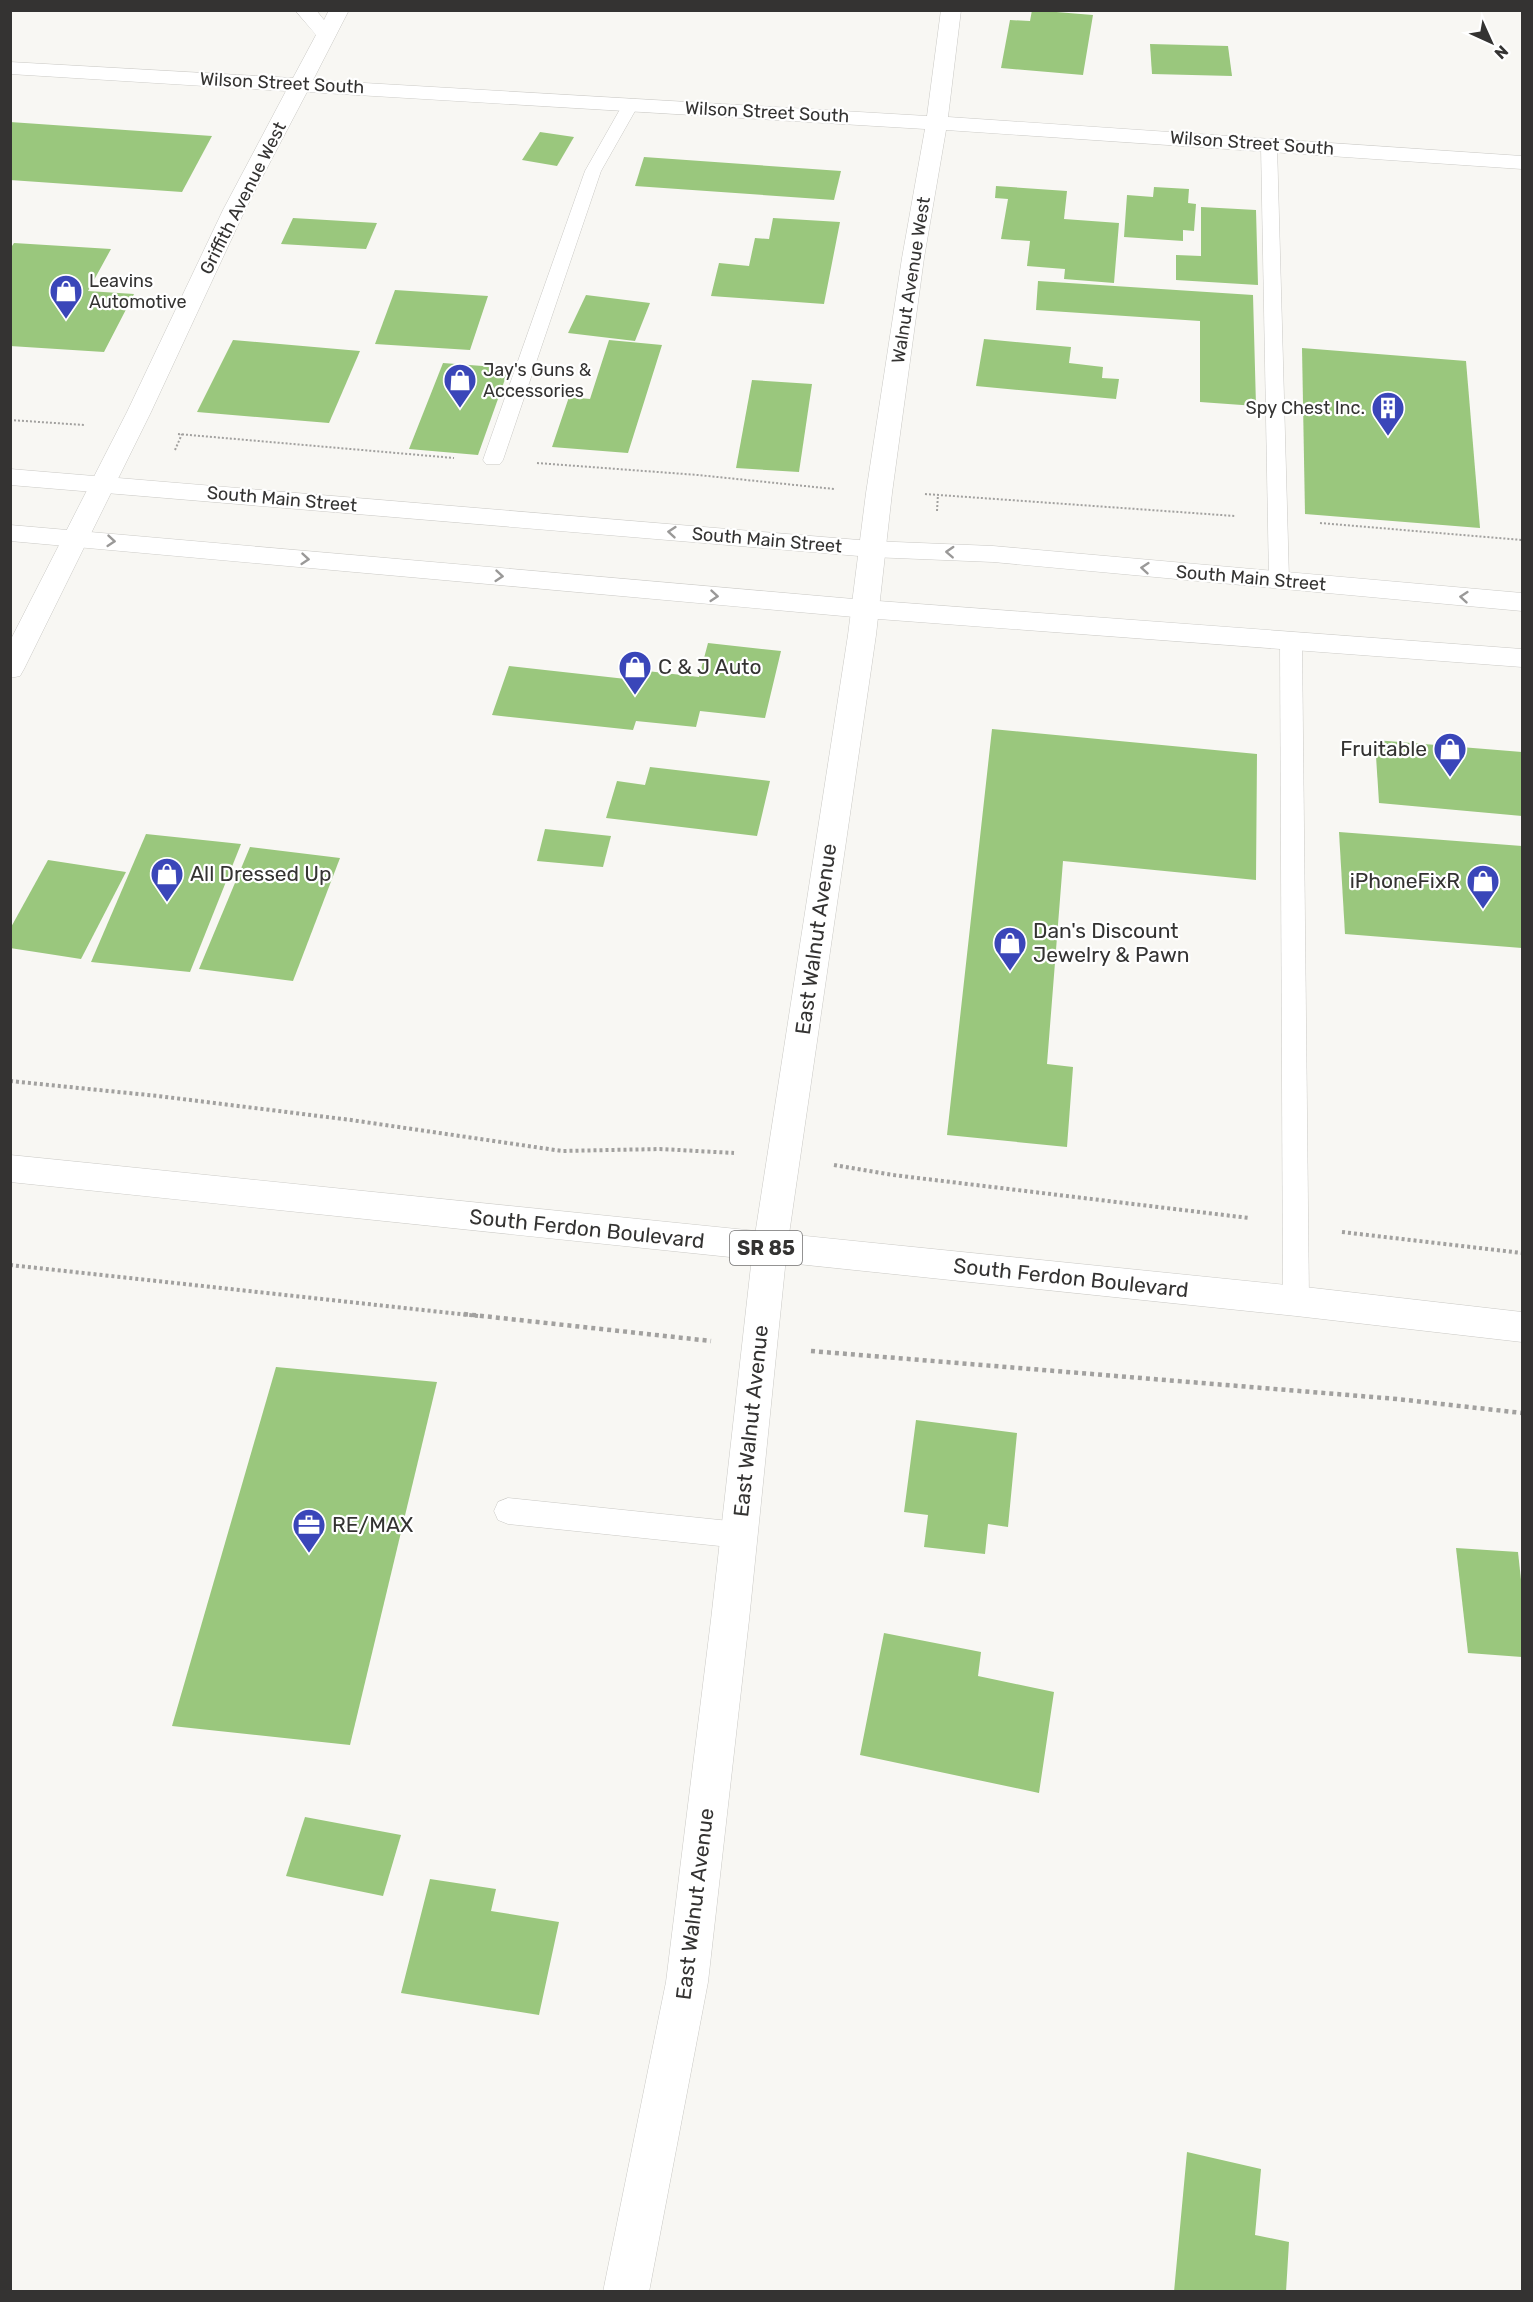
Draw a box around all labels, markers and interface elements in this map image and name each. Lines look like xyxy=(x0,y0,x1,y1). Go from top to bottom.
north arrow xyxy=(1461,12,1521,72)
text: N xyxy=(1490,41,1512,63)
street label: Wilson Street South xyxy=(199,68,365,98)
street label: Wilson Street South xyxy=(684,97,850,127)
street label: Griffith Avenue West xyxy=(195,118,291,278)
street label: Wilson Street South xyxy=(1169,126,1335,160)
street label: Walnut Avenue West xyxy=(887,195,935,365)
place label: Leavins Automotive xyxy=(89,270,187,313)
shop icon: Leavins Automotive xyxy=(48,273,84,320)
place label: Jay's Guns & Accessories xyxy=(483,359,592,402)
shop icon: Jay's Guns & Accessories xyxy=(442,362,478,409)
building icon: Spy Chest Inc. xyxy=(1370,390,1406,437)
place label: Spy Chest Inc. xyxy=(1246,397,1365,419)
street label: South Main Street xyxy=(206,481,358,517)
street label: South Main Street xyxy=(691,522,843,558)
one-way arrow xyxy=(667,526,677,539)
one-way arrow xyxy=(106,534,115,547)
one-way arrow xyxy=(946,546,955,559)
one-way arrow xyxy=(300,552,309,565)
street label: South Main Street xyxy=(1175,560,1327,596)
one-way arrow xyxy=(1140,562,1149,575)
one-way arrow xyxy=(495,569,504,582)
one-way arrow xyxy=(710,589,719,602)
one-way arrow xyxy=(1460,591,1469,604)
shop icon: C & J Auto xyxy=(617,649,653,696)
place label: C & J Auto xyxy=(658,654,762,679)
shop icon: Fruitable xyxy=(1432,731,1468,778)
place label: Fruitable xyxy=(1340,736,1427,761)
street label: East Walnut Avenue xyxy=(790,842,841,1036)
shop icon: All Dressed Up xyxy=(149,856,185,903)
place label: All Dressed Up xyxy=(190,861,331,886)
shop icon: iPhoneFixR xyxy=(1465,863,1501,910)
place label: iPhoneFixR xyxy=(1350,868,1460,893)
place label: Dan's Discount Jewelry & Pawn xyxy=(1033,918,1189,967)
shop icon: Dan's Discount Jewelry & Pawn xyxy=(992,925,1028,972)
street label: South Ferdon Boulevard xyxy=(468,1204,706,1253)
road number: SR 85 xyxy=(730,1231,802,1265)
street label: South Ferdon Boulevard xyxy=(952,1253,1190,1302)
street label: East Walnut Avenue xyxy=(728,1324,773,1518)
office icon: RE/MAX xyxy=(291,1507,327,1554)
place label: RE/MAX xyxy=(332,1512,413,1537)
street label: East Walnut Avenue xyxy=(670,1807,719,2001)

